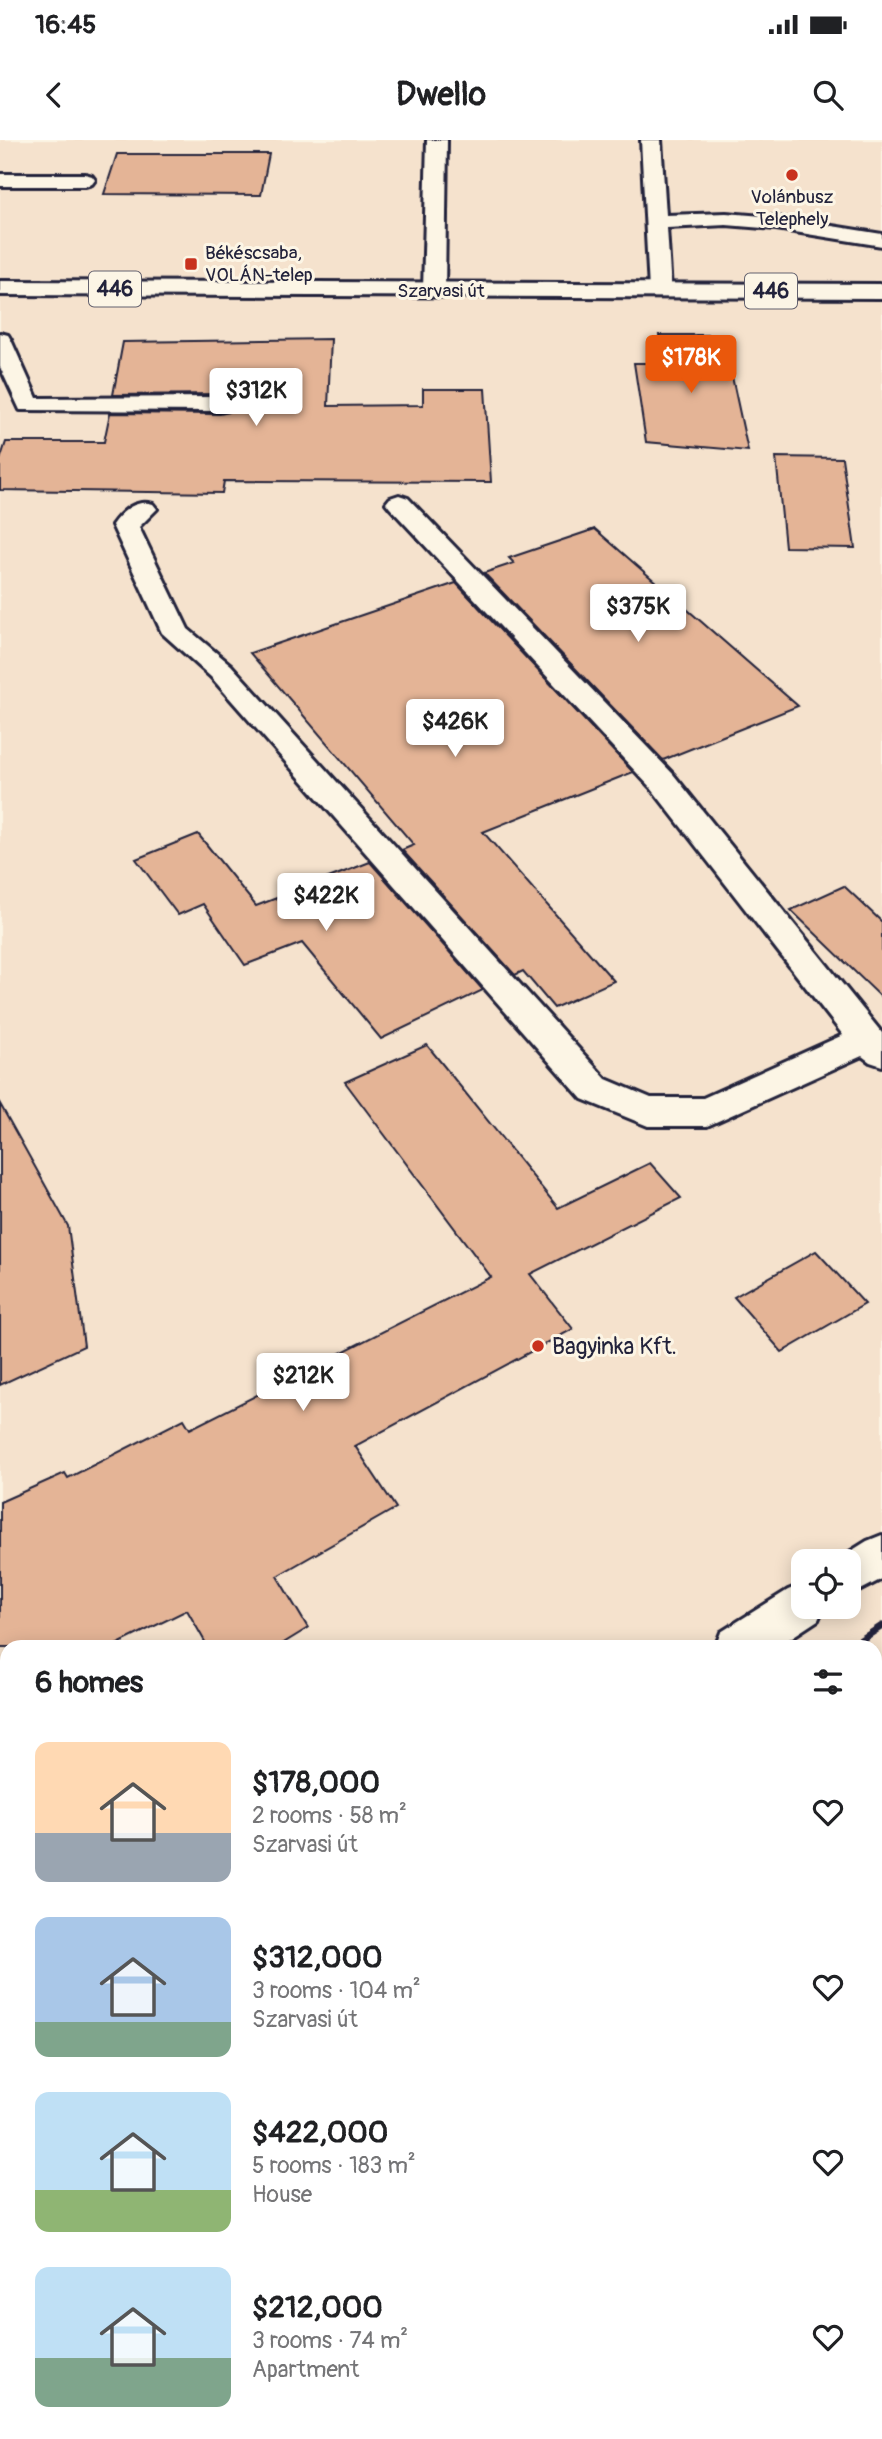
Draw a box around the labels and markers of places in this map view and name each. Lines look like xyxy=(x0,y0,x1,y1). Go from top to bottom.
marker: Volánbusz Telephely xyxy=(784,167,800,183)
place label: Volánbusz Telephely xyxy=(750,185,834,231)
place label: Békéscsaba, VOLÁN-telep xyxy=(205,241,313,287)
marker: Békéscsaba, VOLÁN-telep xyxy=(183,256,199,272)
pin: $178K xyxy=(642,336,740,395)
pin: $312K xyxy=(207,369,305,428)
pin: $375K xyxy=(589,584,687,644)
pin: $426K xyxy=(406,700,504,759)
pin: $422K xyxy=(277,874,375,933)
place label: Bagyinka Kft. xyxy=(552,1332,677,1361)
marker: Bagyinka Kft. xyxy=(530,1338,546,1354)
pin: $212K xyxy=(254,1354,352,1413)

